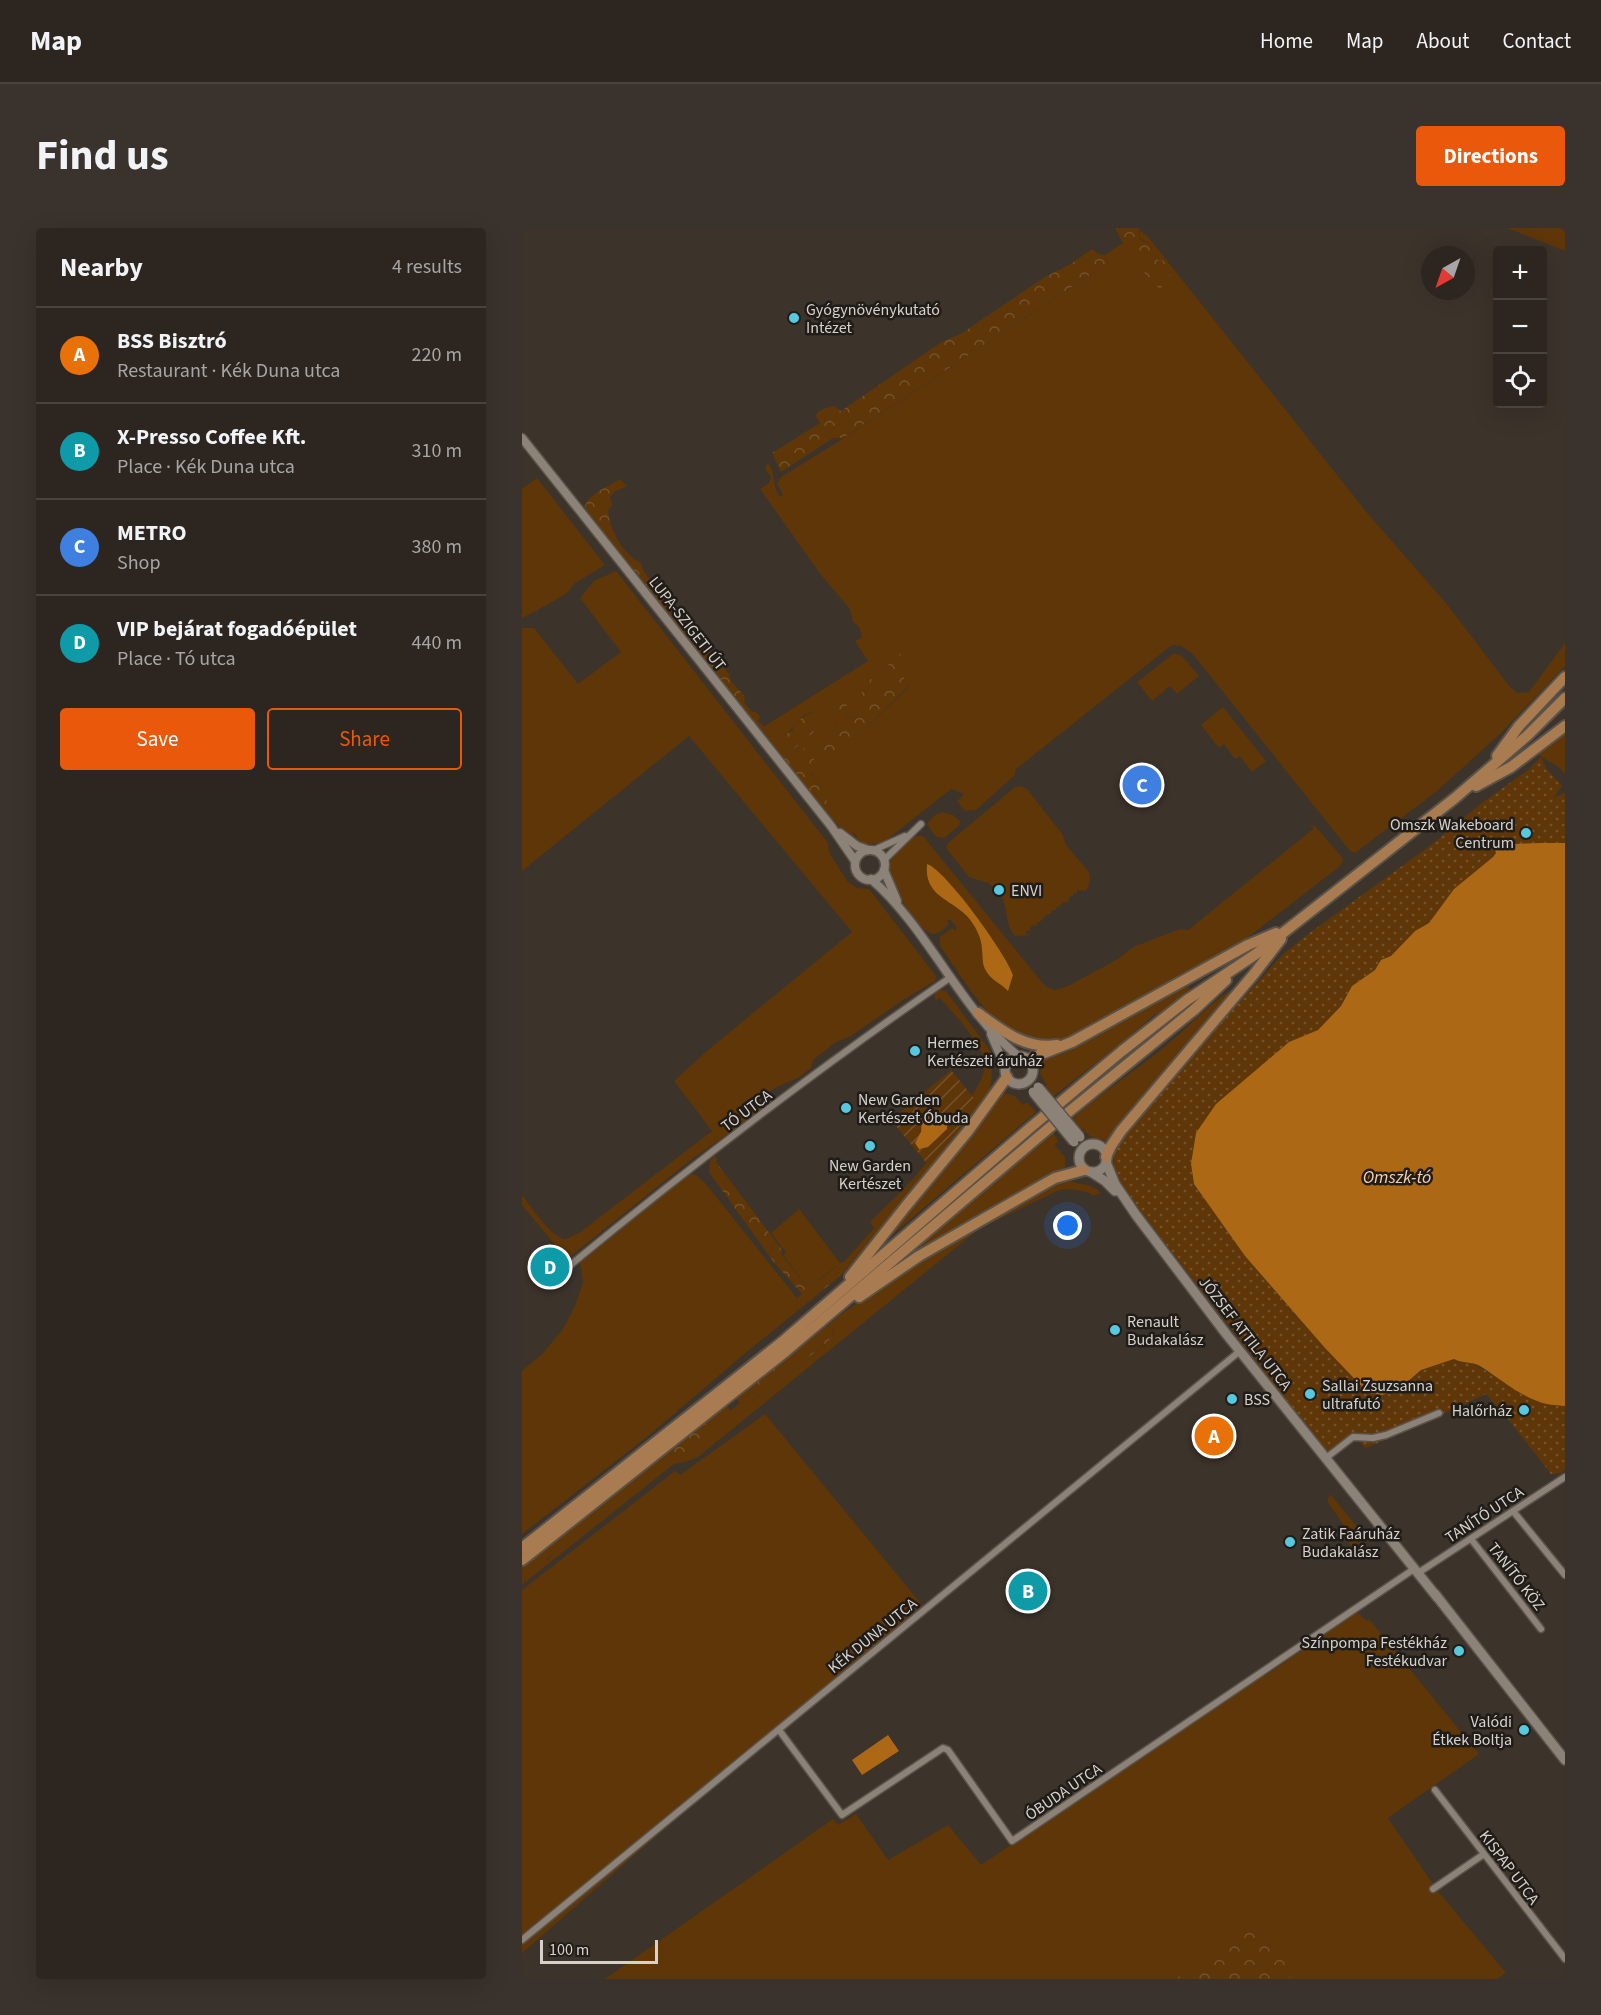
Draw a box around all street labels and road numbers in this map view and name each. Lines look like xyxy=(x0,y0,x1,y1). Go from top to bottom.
street label: LUPA-SZIGETI ÚT xyxy=(643,572,731,676)
street label: TÓ UTCA xyxy=(717,1084,777,1137)
street label: JÓZSEF ATTILA UTCA xyxy=(1194,1272,1297,1396)
street label: TANÍTÓ UTCA xyxy=(1441,1481,1528,1548)
street label: TANÍTÓ KÖZ xyxy=(1483,1538,1550,1615)
street label: KÉK DUNA UTCA xyxy=(823,1593,922,1679)
street label: ÓBUDA UTCA xyxy=(1021,1758,1107,1826)
street label: KISPAP UTCA xyxy=(1474,1826,1545,1909)

